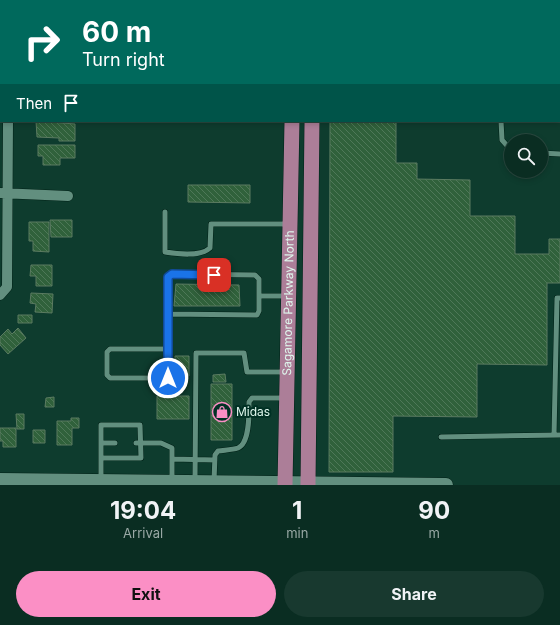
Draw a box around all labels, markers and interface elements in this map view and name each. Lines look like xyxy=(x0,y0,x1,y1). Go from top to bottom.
text: 60 m xyxy=(82,15,151,49)
icon: right xyxy=(16,16,68,68)
text: Turn right xyxy=(82,49,165,70)
icon: arrive xyxy=(60,92,82,114)
text: Then xyxy=(16,94,52,113)
map controls xyxy=(504,134,548,178)
button: search xyxy=(504,134,548,178)
street label: Sagamore Parkway North xyxy=(279,230,297,376)
pin xyxy=(197,258,231,292)
icon: arrive xyxy=(203,264,225,286)
position arrow xyxy=(147,357,189,399)
shop icon: Midas xyxy=(211,401,233,423)
place label: Midas xyxy=(236,404,270,419)
text: 19:04 xyxy=(110,496,176,525)
text: 1 xyxy=(292,496,302,525)
text: 90 xyxy=(418,496,450,525)
text: Arrival xyxy=(123,525,163,541)
text: min xyxy=(286,525,308,541)
text: m xyxy=(429,525,440,541)
button: Exit xyxy=(16,571,276,617)
button: Share xyxy=(284,571,544,617)

